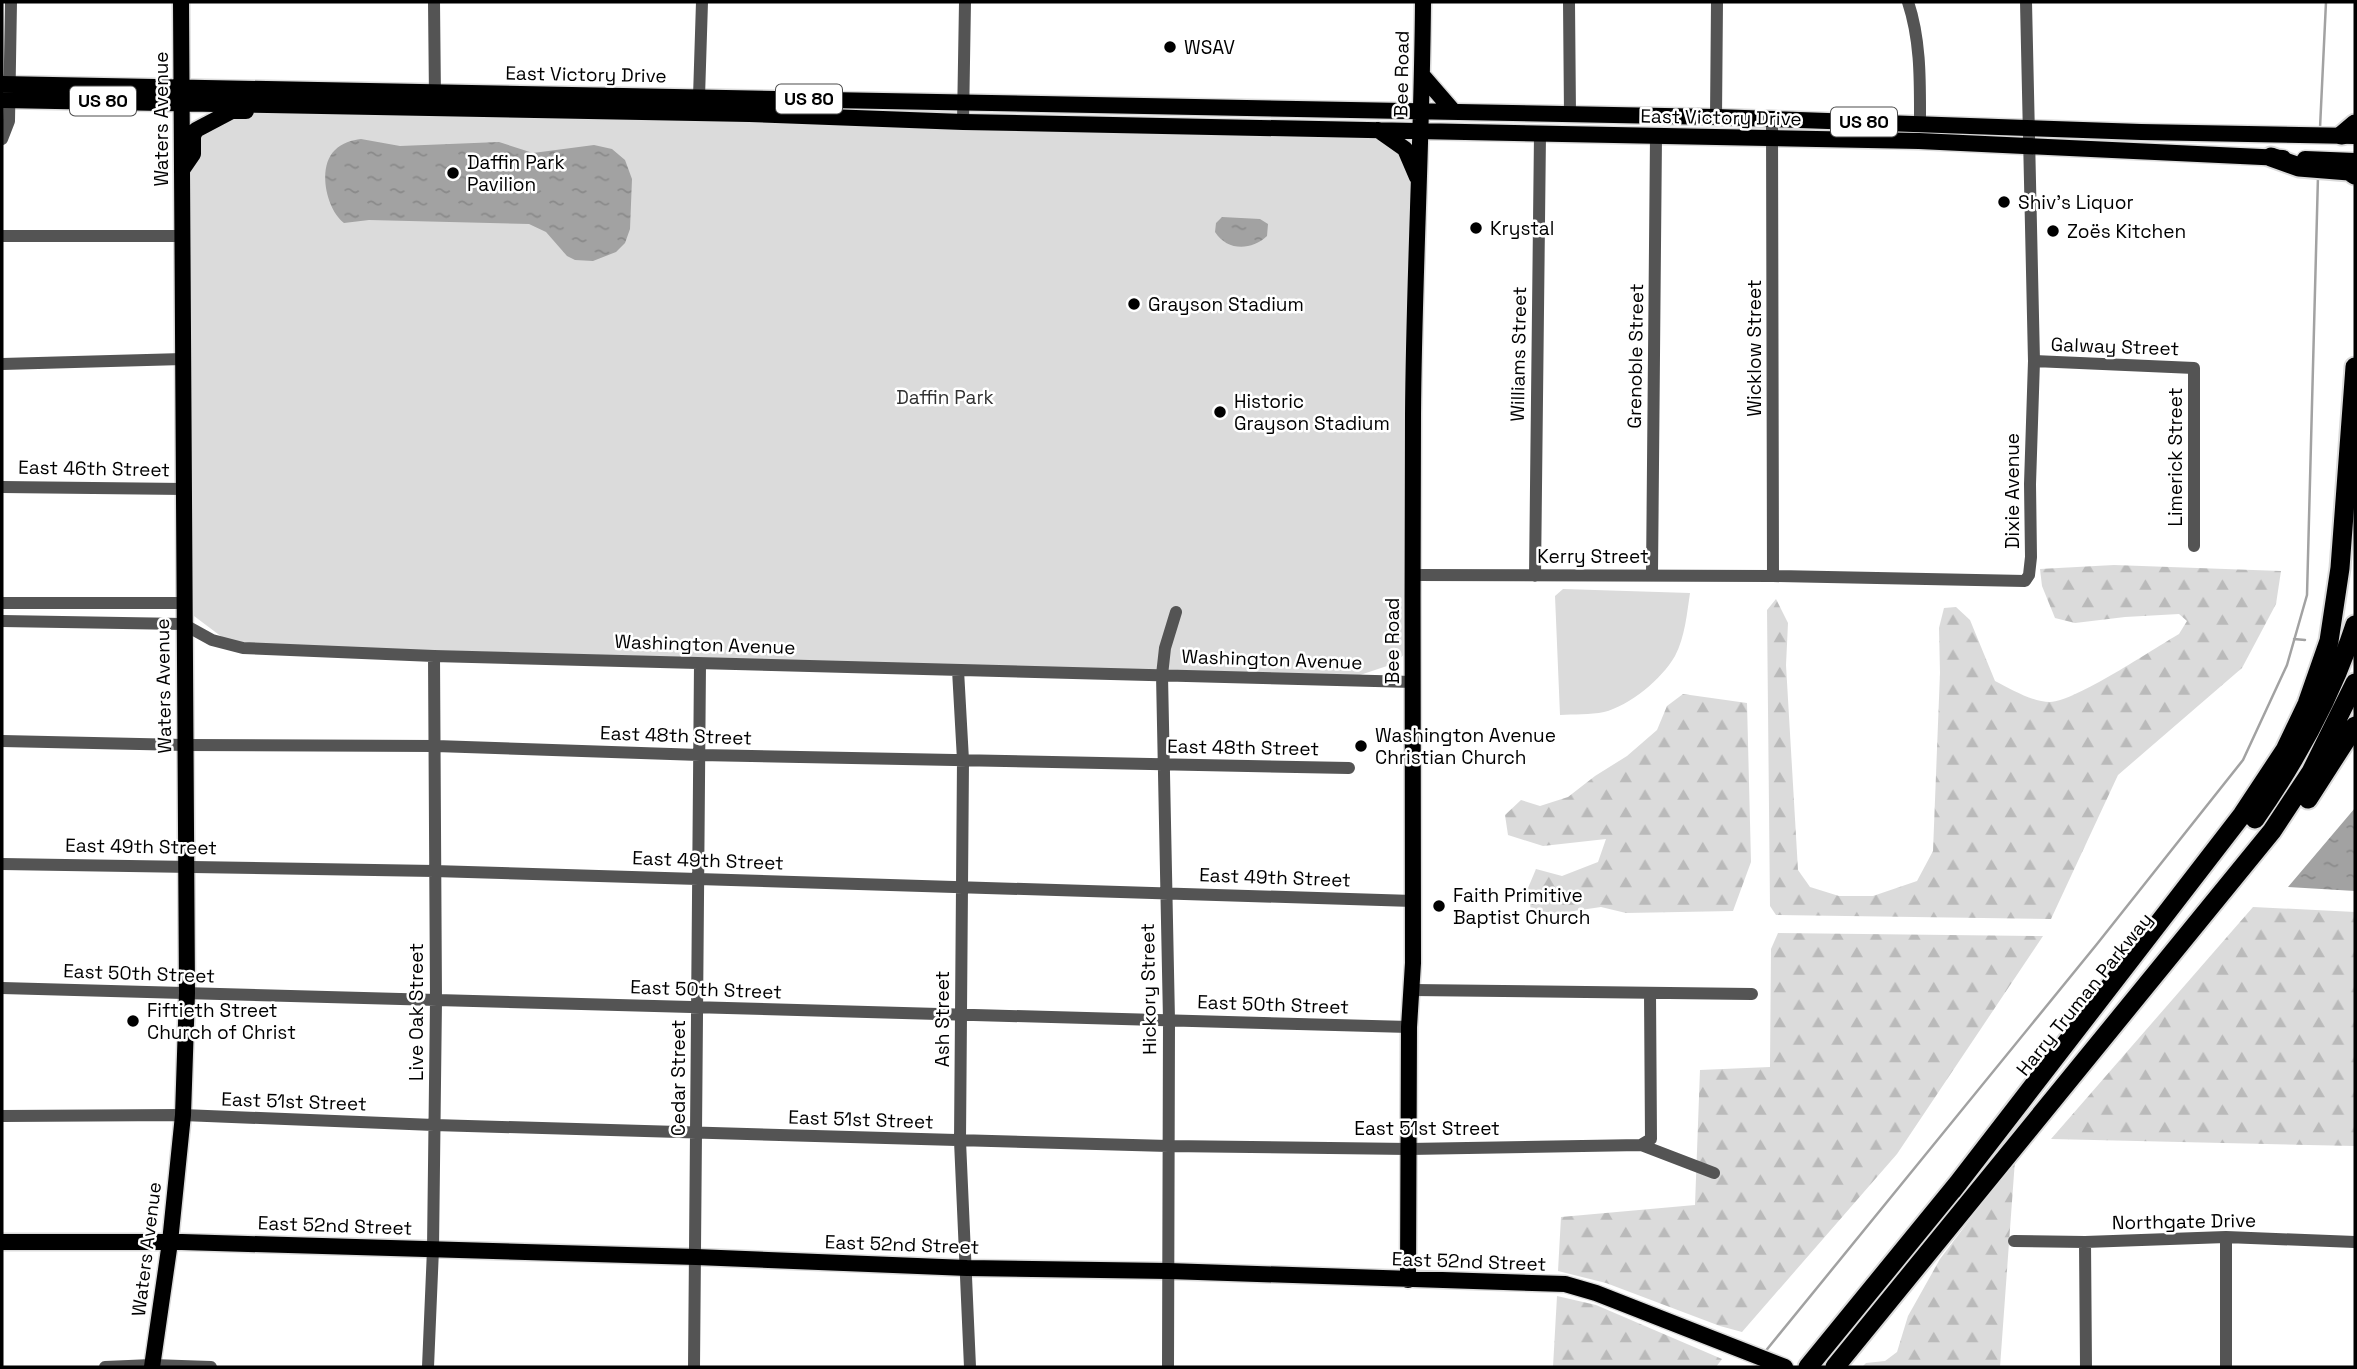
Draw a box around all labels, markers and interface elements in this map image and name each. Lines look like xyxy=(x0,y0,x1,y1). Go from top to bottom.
street label: Bee Road xyxy=(1388,31,1415,118)
place label: WSAV xyxy=(1184,35,1235,60)
marker: WSAV xyxy=(1162,39,1178,55)
street label: Waters Avenue xyxy=(149,51,174,187)
street label: East Victory Drive xyxy=(505,61,667,88)
road number: US 80 xyxy=(776,84,842,114)
road number: US 80 xyxy=(70,86,136,116)
street label: East Victory Drive xyxy=(1640,104,1802,131)
road number: US 80 xyxy=(1831,107,1897,136)
place label: Daffin Park Pavilion xyxy=(467,150,565,197)
marker: Daffin Park Pavilion xyxy=(445,165,461,181)
place label: Shiv’s Liquor xyxy=(2018,190,2134,215)
marker: Shiv’s Liquor xyxy=(1996,194,2012,210)
place label: Krystal xyxy=(1490,216,1554,241)
place label: Zoës Kitchen xyxy=(2067,219,2186,244)
marker: Krystal xyxy=(1468,220,1484,236)
marker: Zoës Kitchen xyxy=(2045,223,2061,239)
street label: Wicklow Street xyxy=(1742,279,1767,417)
street label: Grenoble Street xyxy=(1622,283,1649,429)
street label: Williams Street xyxy=(1505,286,1532,422)
place label: Grayson Stadium xyxy=(1148,292,1304,317)
marker: Grayson Stadium xyxy=(1126,296,1142,312)
street label: Galway Street xyxy=(2050,332,2180,361)
park label: Daffin Park xyxy=(896,385,994,410)
street label: Limerick Street xyxy=(2163,388,2188,526)
place label: Historic Grayson Stadium xyxy=(1234,389,1390,436)
marker: Historic Grayson Stadium xyxy=(1212,404,1228,420)
street label: Dixie Avenue xyxy=(2000,433,2025,549)
street label: East 46th Street xyxy=(18,455,170,482)
street label: Kerry Street xyxy=(1537,544,1649,569)
street label: Bee Road xyxy=(1380,598,1405,684)
street label: Waters Avenue xyxy=(150,618,177,754)
street label: Washington Avenue xyxy=(614,629,796,660)
street label: Washington Avenue xyxy=(1181,644,1363,675)
street label: East 48th Street xyxy=(600,720,752,751)
place label: Washington Avenue Christian Church xyxy=(1375,723,1556,770)
street label: East 48th Street xyxy=(1167,734,1319,761)
marker: Washington Avenue Christian Church xyxy=(1353,738,1369,754)
street label: East 49th Street xyxy=(65,833,217,860)
street label: East 49th Street xyxy=(632,845,784,876)
street label: East 49th Street xyxy=(1199,862,1351,893)
place label: Faith Primitive Baptist Church xyxy=(1453,883,1590,930)
marker: Faith Primitive Baptist Church xyxy=(1431,898,1447,914)
street label: Harry Truman Parkway xyxy=(2011,908,2158,1081)
street label: Hickory Street xyxy=(1135,923,1162,1055)
street label: Live Oak Street xyxy=(404,943,429,1081)
street label: East 50th Street xyxy=(63,958,215,989)
street label: Ash Street xyxy=(930,971,955,1067)
street label: East 50th Street xyxy=(630,974,782,1005)
street label: East 50th Street xyxy=(1197,989,1349,1020)
place label: Fiftieth Street Church of Christ xyxy=(147,998,296,1045)
marker: Fiftieth Street Church of Christ xyxy=(125,1013,141,1029)
street label: Cedar Street xyxy=(666,1020,691,1136)
street label: East 51st Street xyxy=(221,1086,367,1117)
street label: East 51st Street xyxy=(788,1104,934,1135)
street label: East 51st Street xyxy=(1354,1116,1500,1141)
street label: Waters Avenue xyxy=(126,1180,167,1318)
street label: Northgate Drive xyxy=(2112,1208,2256,1235)
street label: East 52nd Street xyxy=(257,1210,413,1241)
street label: East 52nd Street xyxy=(824,1229,980,1260)
street label: East 52nd Street xyxy=(1391,1246,1547,1277)

